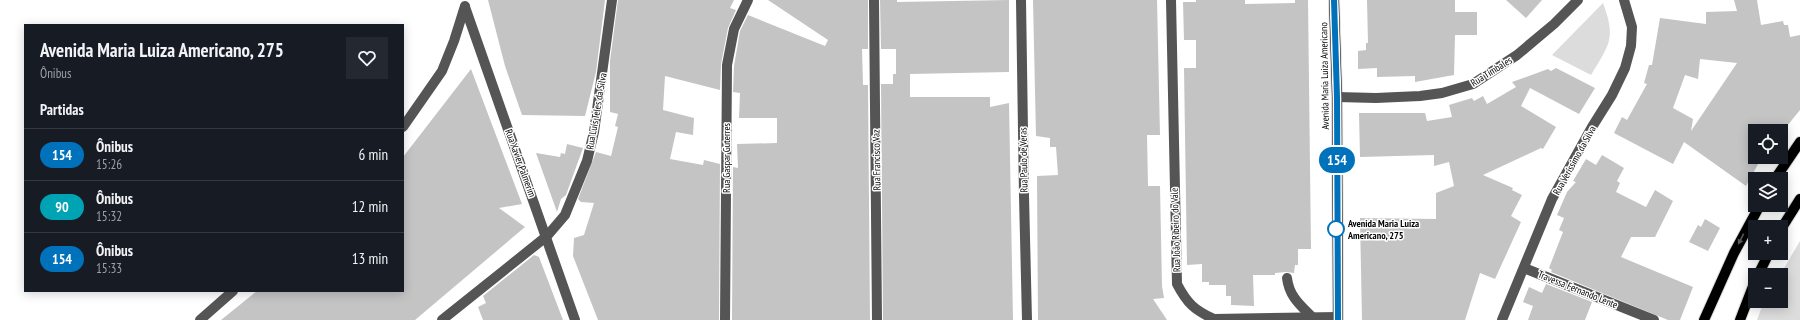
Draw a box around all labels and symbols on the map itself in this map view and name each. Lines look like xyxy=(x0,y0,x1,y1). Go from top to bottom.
street label: Avenida Maria Luiza Americano xyxy=(1317,22,1332,130)
street label: Rua Timbales xyxy=(1468,53,1515,89)
street label: Rua Luís Teles da Silva xyxy=(583,72,610,150)
street label: Rua Gaspar Guterres xyxy=(720,122,733,193)
street label: Rua Veríssimo da Silva xyxy=(1550,123,1599,197)
street label: Rua Xavier Palmerim xyxy=(502,127,539,199)
street label: Rua Paulo de Veras xyxy=(1016,127,1031,193)
street label: Rua Francisco Vaz xyxy=(869,129,884,191)
line badge: 154 xyxy=(1314,147,1360,173)
street label: Rua João Ribeiro do Vale xyxy=(1168,188,1183,272)
place label: Avenida Maria Luiza Americano, 275 xyxy=(1347,217,1419,242)
marker: Avenida Maria Luiza Americano, 275 xyxy=(1327,220,1345,238)
one-way arrow xyxy=(1738,233,1744,245)
street label: Travessa Fernando Lente xyxy=(1536,268,1620,311)

